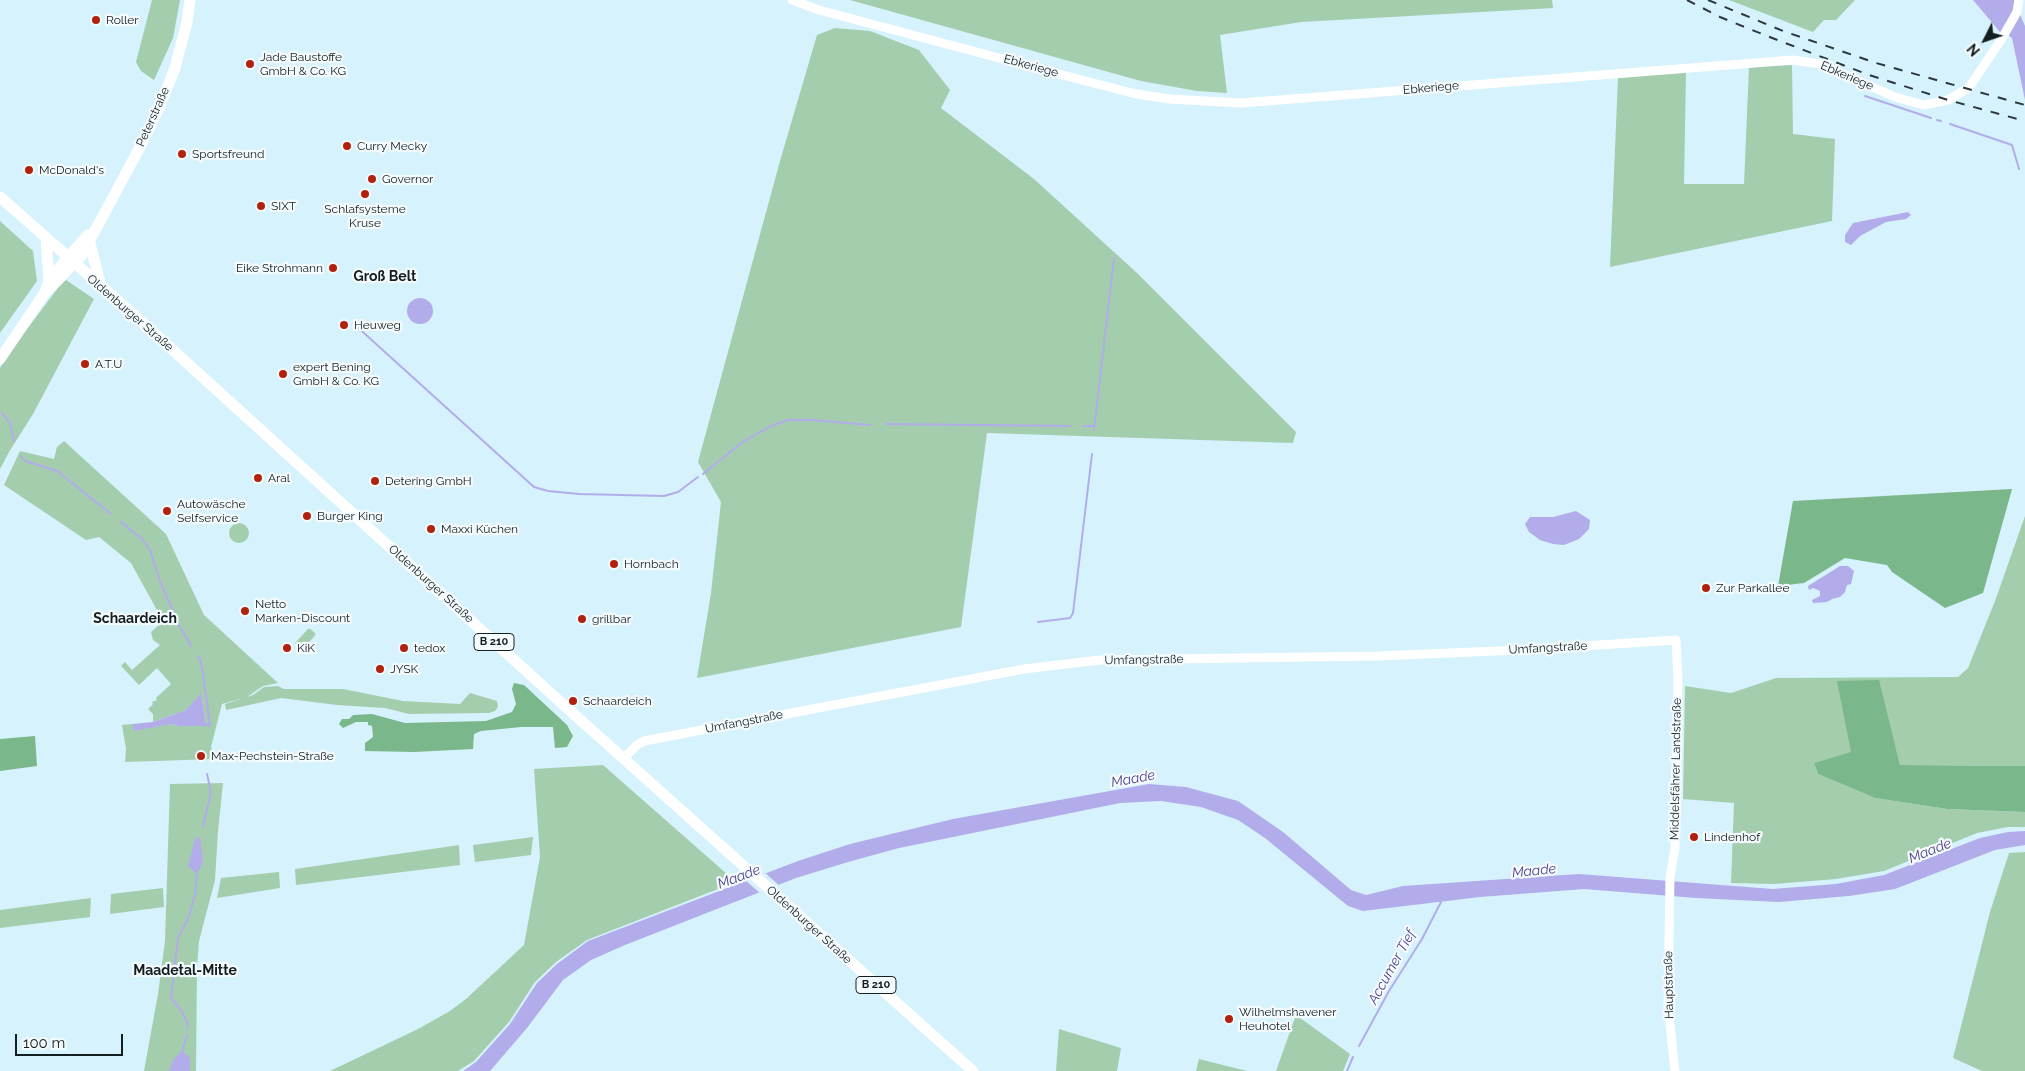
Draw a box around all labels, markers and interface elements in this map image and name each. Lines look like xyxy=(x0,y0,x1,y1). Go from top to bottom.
place label: Roller xyxy=(106,13,139,27)
marker: Roller xyxy=(90,14,102,26)
north arrow xyxy=(1960,15,2010,65)
text: N xyxy=(1964,41,1983,59)
place label: Jade Baustoffe GmbH & Co. KG xyxy=(260,50,346,78)
street label: Ebkeriege xyxy=(1002,52,1060,80)
marker: Jade Baustoffe GmbH & Co. KG xyxy=(244,58,256,70)
street label: Ebkeriege xyxy=(1818,58,1876,94)
street label: Ebkeriege xyxy=(1402,78,1460,98)
street label: Peterstraße xyxy=(133,85,173,149)
place label: Curry Mecky xyxy=(357,139,427,153)
marker: Curry Mecky xyxy=(341,140,353,152)
place label: Sportsfreund xyxy=(192,147,264,161)
marker: Sportsfreund xyxy=(176,148,188,160)
place label: McDonald's xyxy=(39,163,104,177)
marker: McDonald's xyxy=(23,164,35,176)
place label: Governor xyxy=(382,172,433,186)
marker: Governor xyxy=(366,173,378,185)
marker: Schlafsysteme Kruse xyxy=(359,188,371,200)
place label: SIXT xyxy=(271,199,296,213)
marker: SIXT xyxy=(255,200,267,212)
place label: Schlafsysteme Kruse xyxy=(324,202,406,230)
place label: Eike Strohmann xyxy=(236,261,323,275)
marker: Eike Strohmann xyxy=(327,262,339,274)
district label: Groß Belt xyxy=(354,269,416,285)
street label: Oldenburger Straße xyxy=(84,272,176,354)
place label: Heuweg xyxy=(354,318,401,332)
marker: Heuweg xyxy=(338,319,350,331)
place label: A.T.U xyxy=(95,357,122,371)
marker: A.T.U xyxy=(79,358,91,370)
place label: expert Bening GmbH & Co. KG xyxy=(293,360,379,388)
marker: expert Bening GmbH & Co. KG xyxy=(277,368,289,380)
place label: Aral xyxy=(268,471,290,485)
marker: Aral xyxy=(252,472,264,484)
place label: Detering GmbH xyxy=(385,474,472,488)
marker: Detering GmbH xyxy=(369,475,381,487)
place label: Autowäsche Selfservice xyxy=(177,497,246,525)
marker: Autowäsche Selfservice xyxy=(161,505,173,517)
place label: Burger King xyxy=(317,509,383,523)
marker: Burger King xyxy=(301,510,313,522)
place label: Maxxi Küchen xyxy=(441,522,518,536)
marker: Maxxi Küchen xyxy=(425,523,437,535)
street label: Oldenburger Straße xyxy=(385,542,477,626)
place label: Hornbach xyxy=(624,557,679,571)
marker: Hornbach xyxy=(608,558,620,570)
place label: Zur Parkallee xyxy=(1716,581,1789,595)
marker: Zur Parkallee xyxy=(1700,582,1712,594)
place label: Netto Marken-Discount xyxy=(255,597,350,625)
marker: Netto Marken-Discount xyxy=(239,605,251,617)
district label: Schaardeich xyxy=(93,611,177,627)
place label: grillbar xyxy=(592,612,631,626)
marker: grillbar xyxy=(576,613,588,625)
road number: B 210 xyxy=(474,634,514,650)
street label: Umfangstraße xyxy=(1508,639,1588,657)
place label: KiK xyxy=(297,641,315,655)
place label: tedox xyxy=(414,641,445,655)
marker: KiK xyxy=(281,642,293,654)
marker: tedox xyxy=(398,642,410,654)
street label: Umfangstraße xyxy=(1104,652,1184,668)
place label: JYSK xyxy=(390,662,418,676)
marker: JYSK xyxy=(374,663,386,675)
place label: Schaardeich xyxy=(583,694,652,708)
marker: Schaardeich xyxy=(567,695,579,707)
street label: Middelsfährer Landstraße xyxy=(1668,698,1684,840)
street label: Umfangstraße xyxy=(704,707,784,737)
place label: Max-Pechstein-Straße xyxy=(211,749,334,763)
marker: Max-Pechstein-Straße xyxy=(195,750,207,762)
water label: Maade xyxy=(1110,767,1156,791)
place label: Lindenhof xyxy=(1704,830,1760,844)
marker: Lindenhof xyxy=(1688,831,1700,843)
water label: Maade xyxy=(1906,835,1954,867)
water label: Maade xyxy=(1511,860,1557,882)
water label: Maade xyxy=(715,861,763,893)
street label: Oldenburger Straße xyxy=(763,883,855,967)
water label: Accumer Tief xyxy=(1365,927,1419,1007)
street label: Hauptstraße xyxy=(1661,951,1677,1019)
district label: Maadetal-Mitte xyxy=(133,963,237,979)
road number: B 210 xyxy=(856,976,896,994)
place label: Wilhelmshavener Heuhotel xyxy=(1239,1005,1336,1033)
marker: Wilhelmshavener Heuhotel xyxy=(1223,1013,1235,1025)
scale bar xyxy=(18,1024,125,1056)
text: 100 m xyxy=(23,1034,65,1052)

